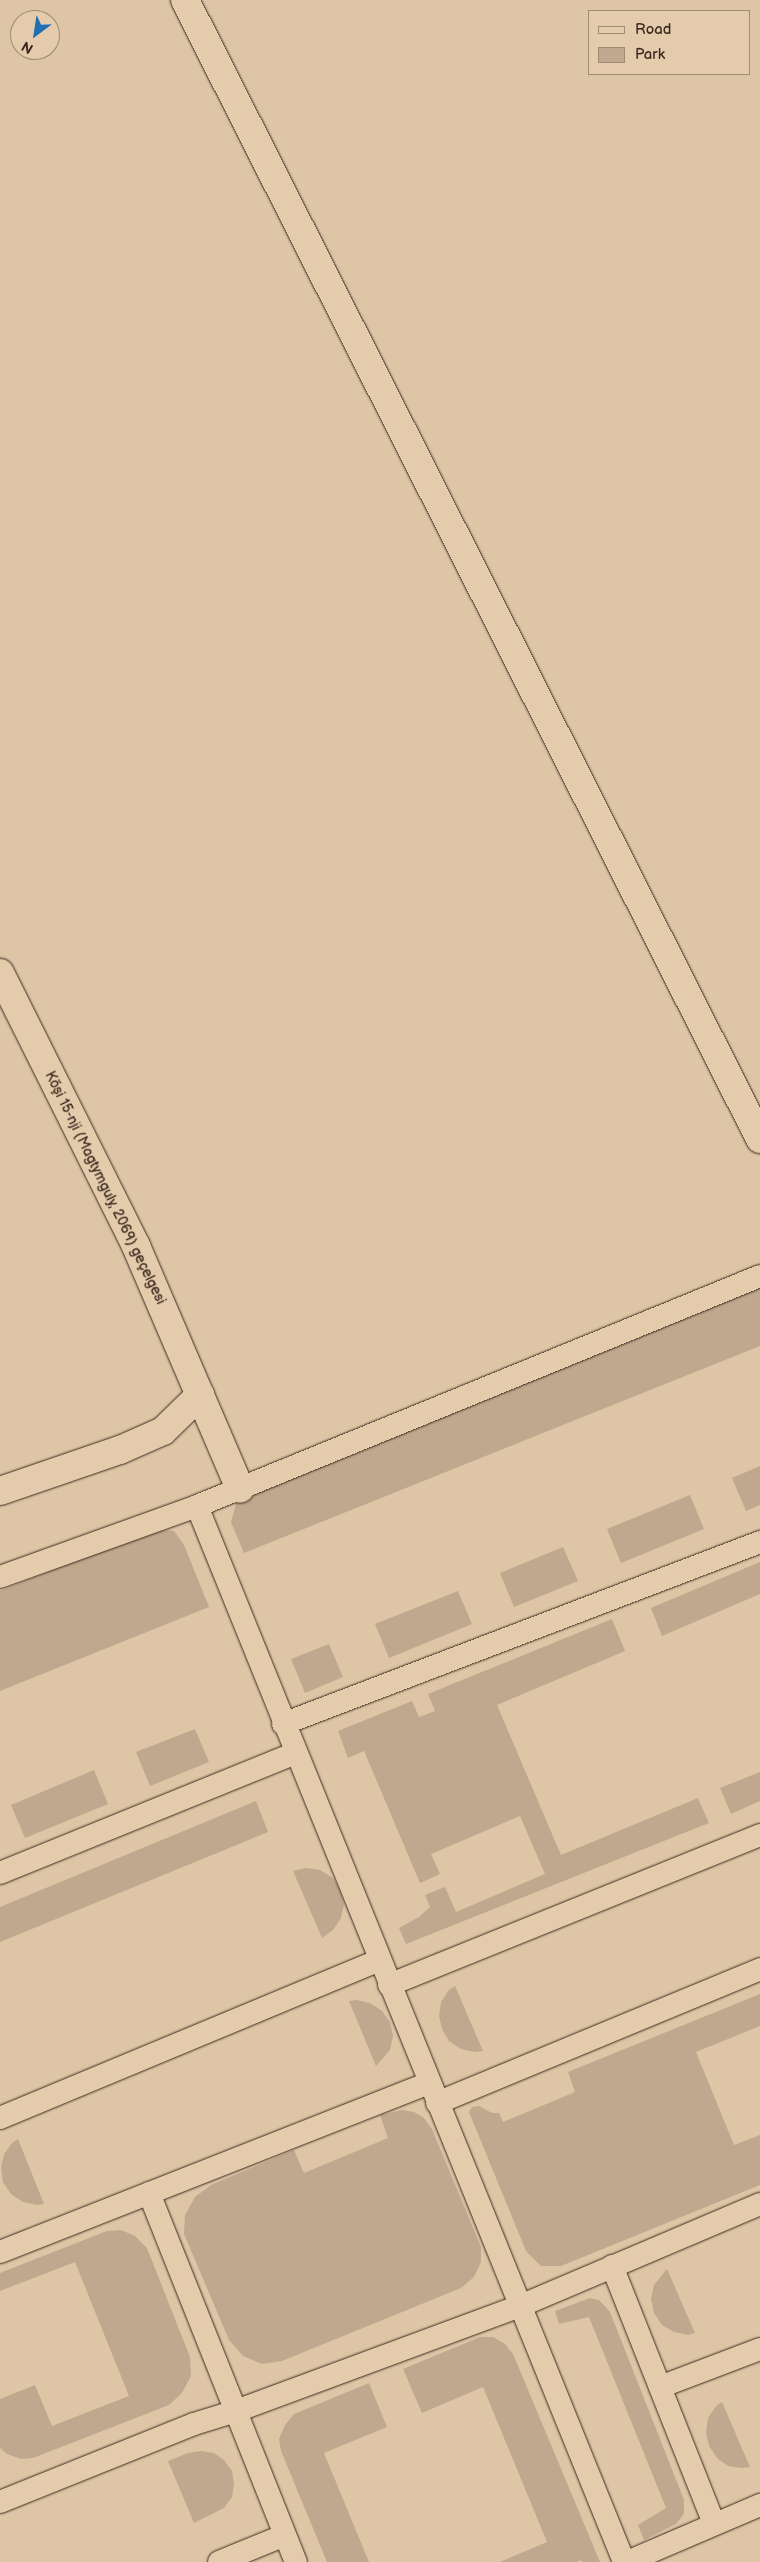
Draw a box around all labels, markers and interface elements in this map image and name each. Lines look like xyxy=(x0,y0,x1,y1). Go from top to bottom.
north arrow xyxy=(10,10,60,60)
legend xyxy=(588,10,750,75)
text: Road xyxy=(635,20,671,39)
text: N xyxy=(19,37,36,57)
text: Park xyxy=(635,45,665,64)
street label: Köşi 15-nji (Magtymguly, 2069) geçelgesi xyxy=(41,1069,169,1307)

